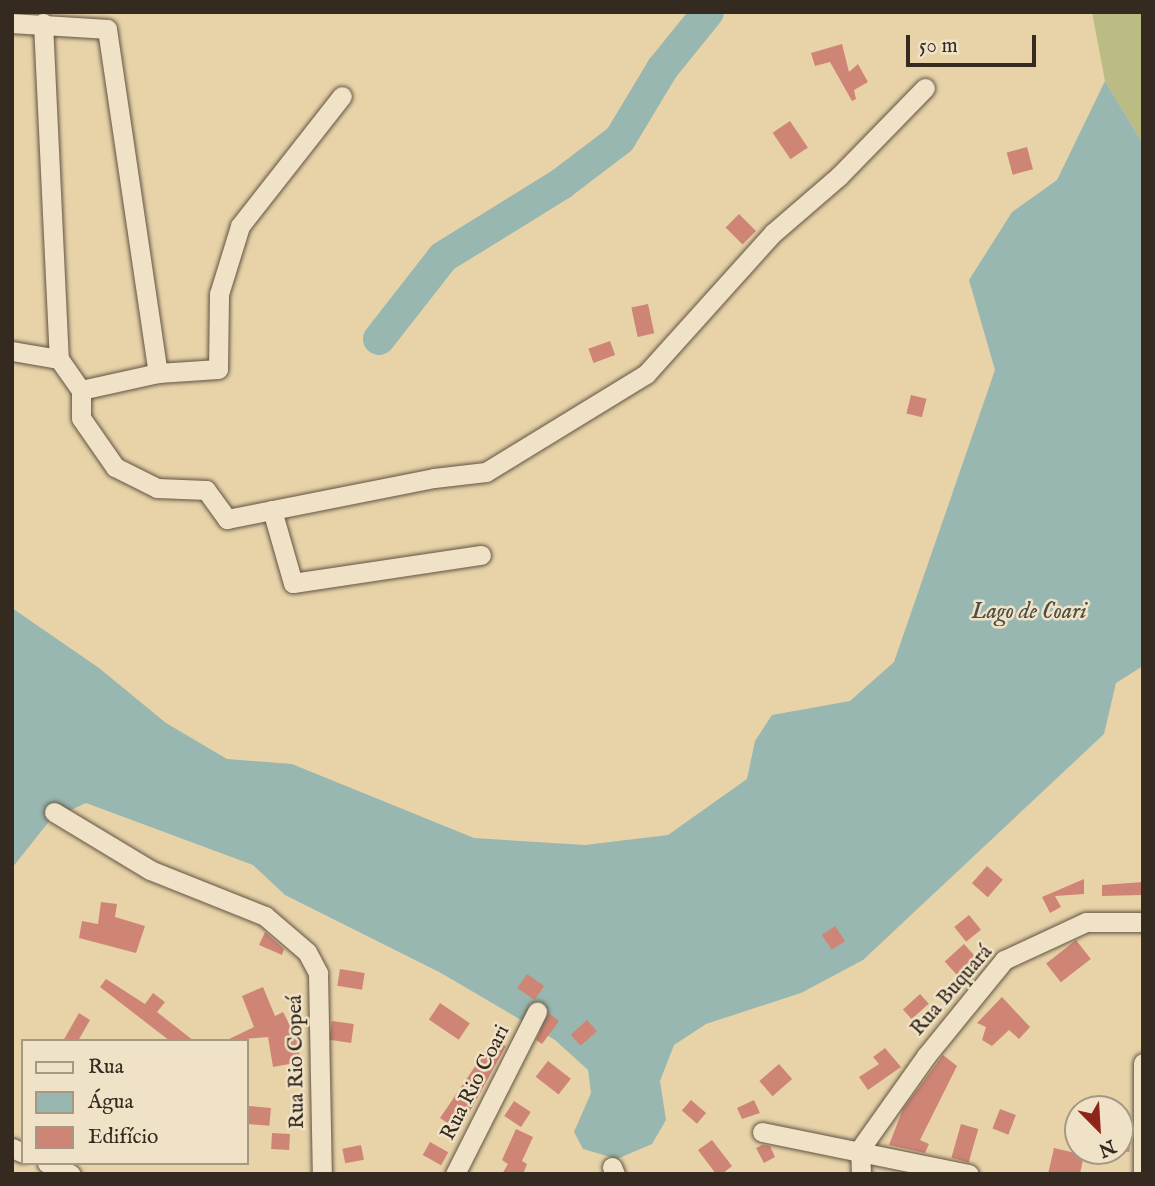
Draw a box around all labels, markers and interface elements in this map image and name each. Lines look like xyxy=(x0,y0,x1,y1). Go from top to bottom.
scale bar xyxy=(910,21,1040,65)
text: 50 m xyxy=(919,33,958,60)
water label: Lago de Coari xyxy=(971,598,1087,626)
street label: Rua Buquará xyxy=(906,940,998,1042)
street label: Rua Rio Copeá xyxy=(283,995,311,1129)
street label: Rua Rio Coari xyxy=(436,1021,516,1145)
legend xyxy=(21,1039,248,1165)
text: Rua xyxy=(88,1054,124,1081)
text: Água xyxy=(88,1089,134,1116)
north arrow xyxy=(1064,1095,1134,1165)
text: Edifício xyxy=(88,1124,158,1151)
text: N xyxy=(1094,1133,1119,1162)

